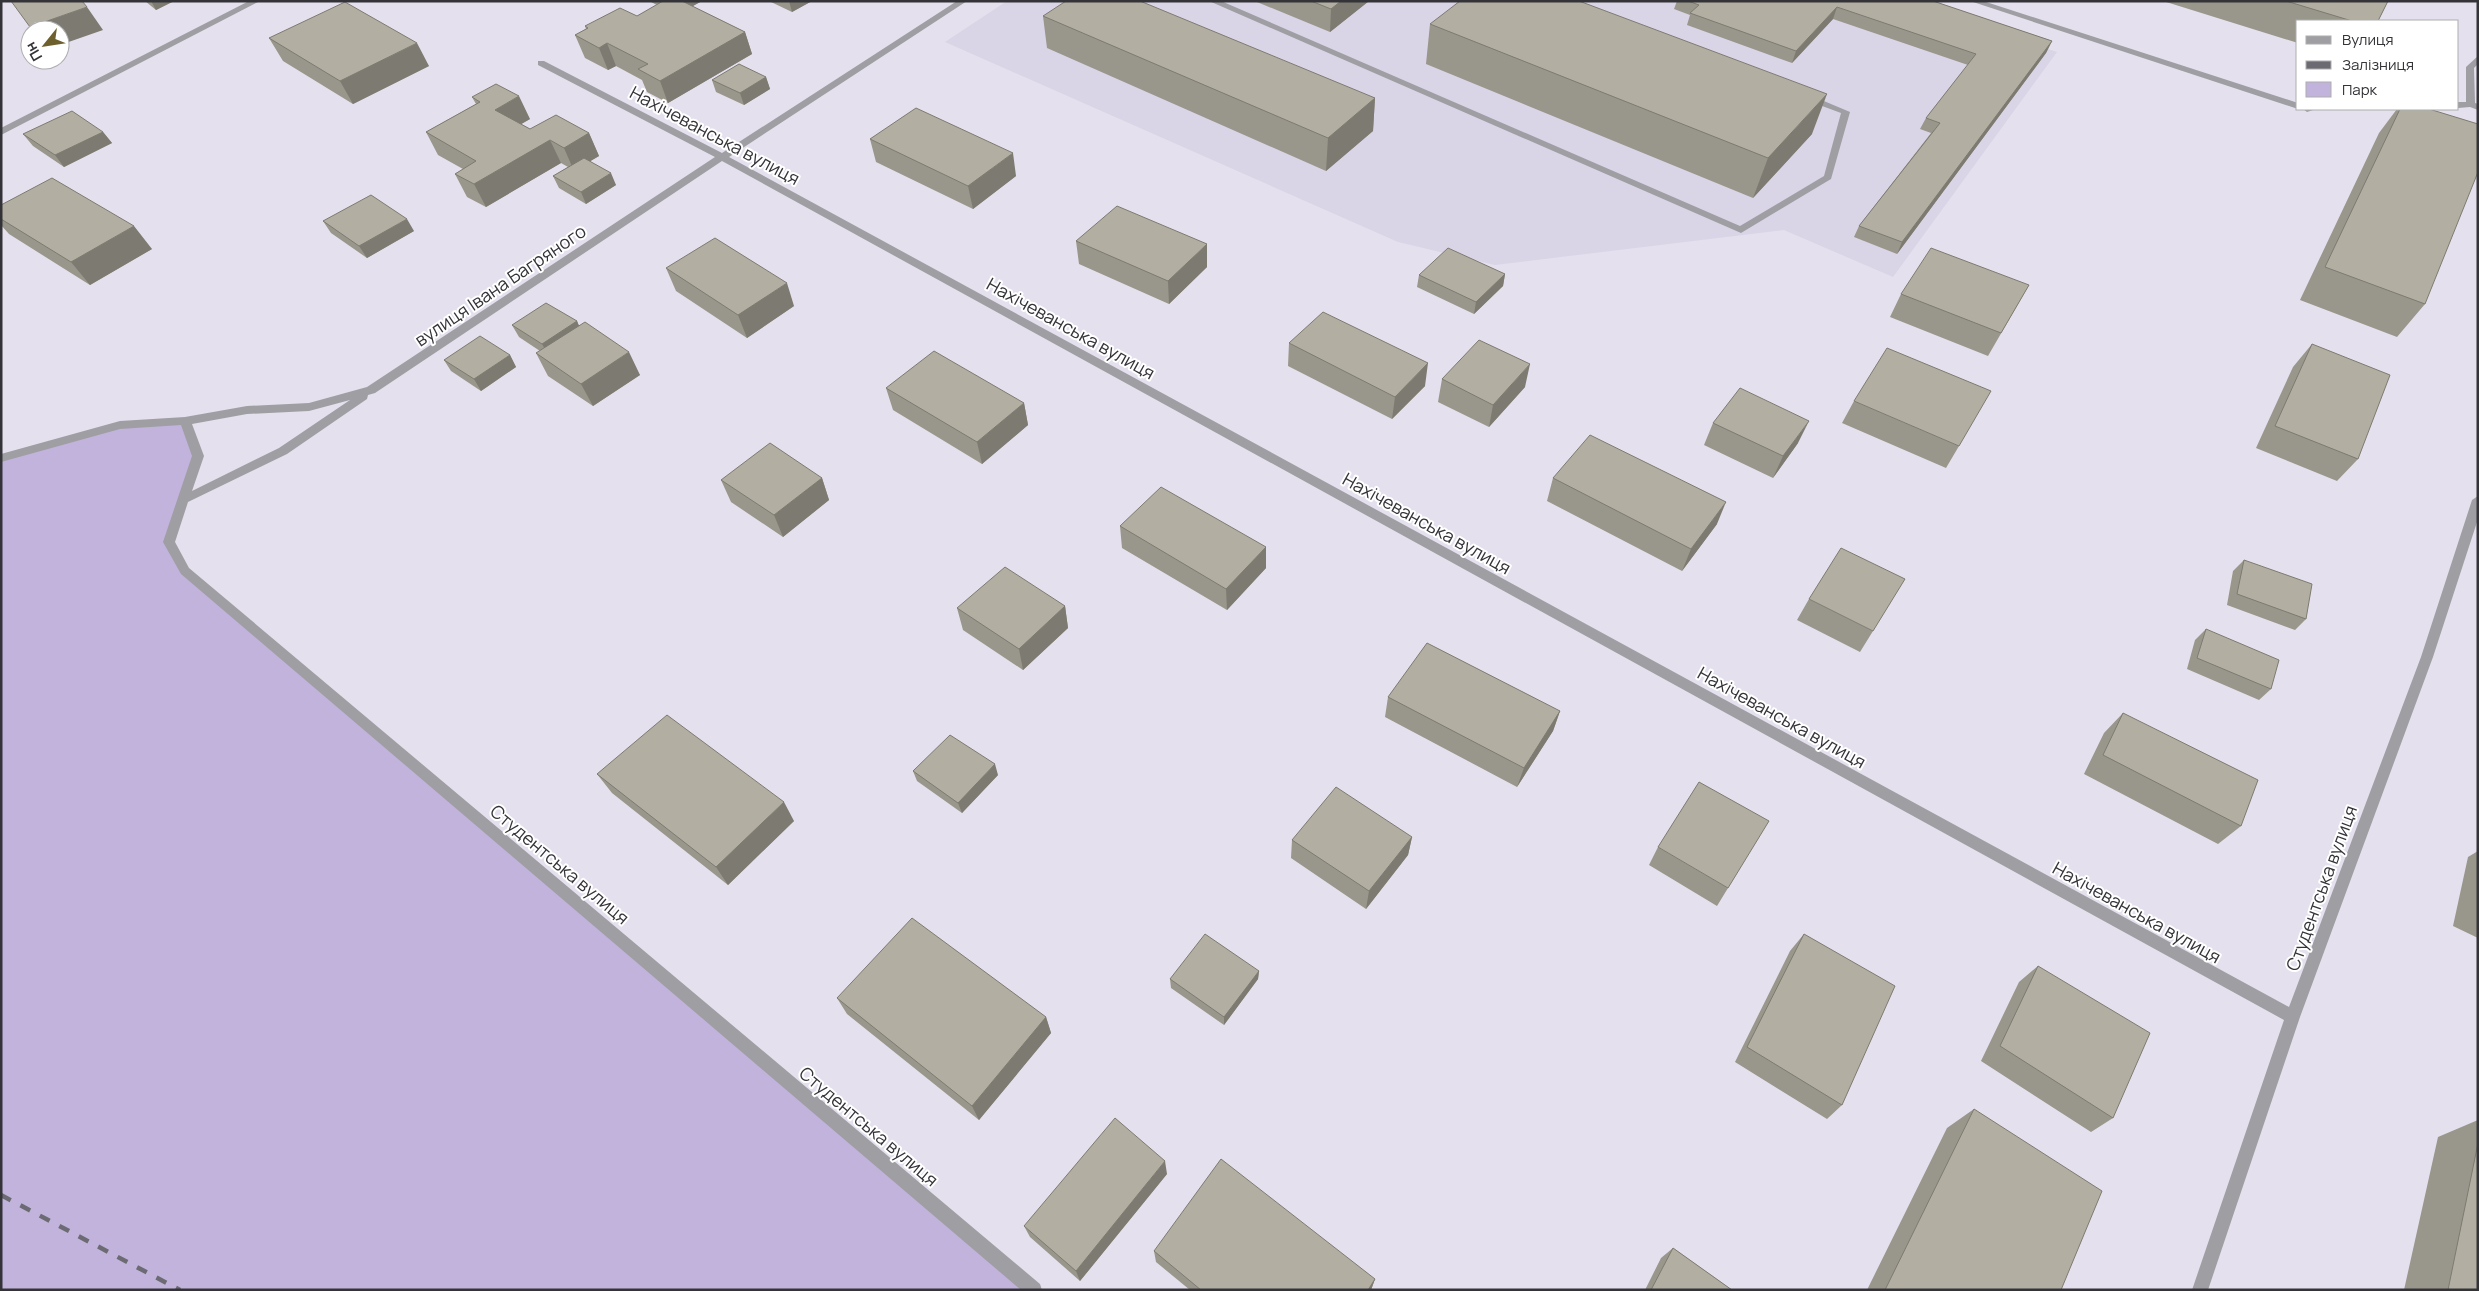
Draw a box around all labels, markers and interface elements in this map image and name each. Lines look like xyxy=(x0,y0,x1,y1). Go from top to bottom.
north arrow xyxy=(20,20,70,70)
legend xyxy=(2296,20,2459,110)
text: Вулиця xyxy=(2342,29,2394,50)
text: Пн xyxy=(20,39,46,65)
text: Залізниця xyxy=(2342,54,2414,75)
text: Парк xyxy=(2342,79,2378,100)
street label: Нахічеванська вулиця xyxy=(626,80,804,190)
street label: вулиця Івана Багряного xyxy=(410,219,590,351)
street label: Нахічеванська вулиця xyxy=(982,272,1160,384)
street label: Нахічеванська вулиця xyxy=(1338,467,1516,579)
street label: Нахічеванська вулиця xyxy=(1693,661,1871,773)
street label: Студентська вулиця xyxy=(485,799,635,929)
street label: Студентська вулиця xyxy=(2280,802,2362,974)
street label: Нахічеванська вулиця xyxy=(2048,856,2226,968)
street label: Студентська вулиця xyxy=(794,1061,944,1191)

